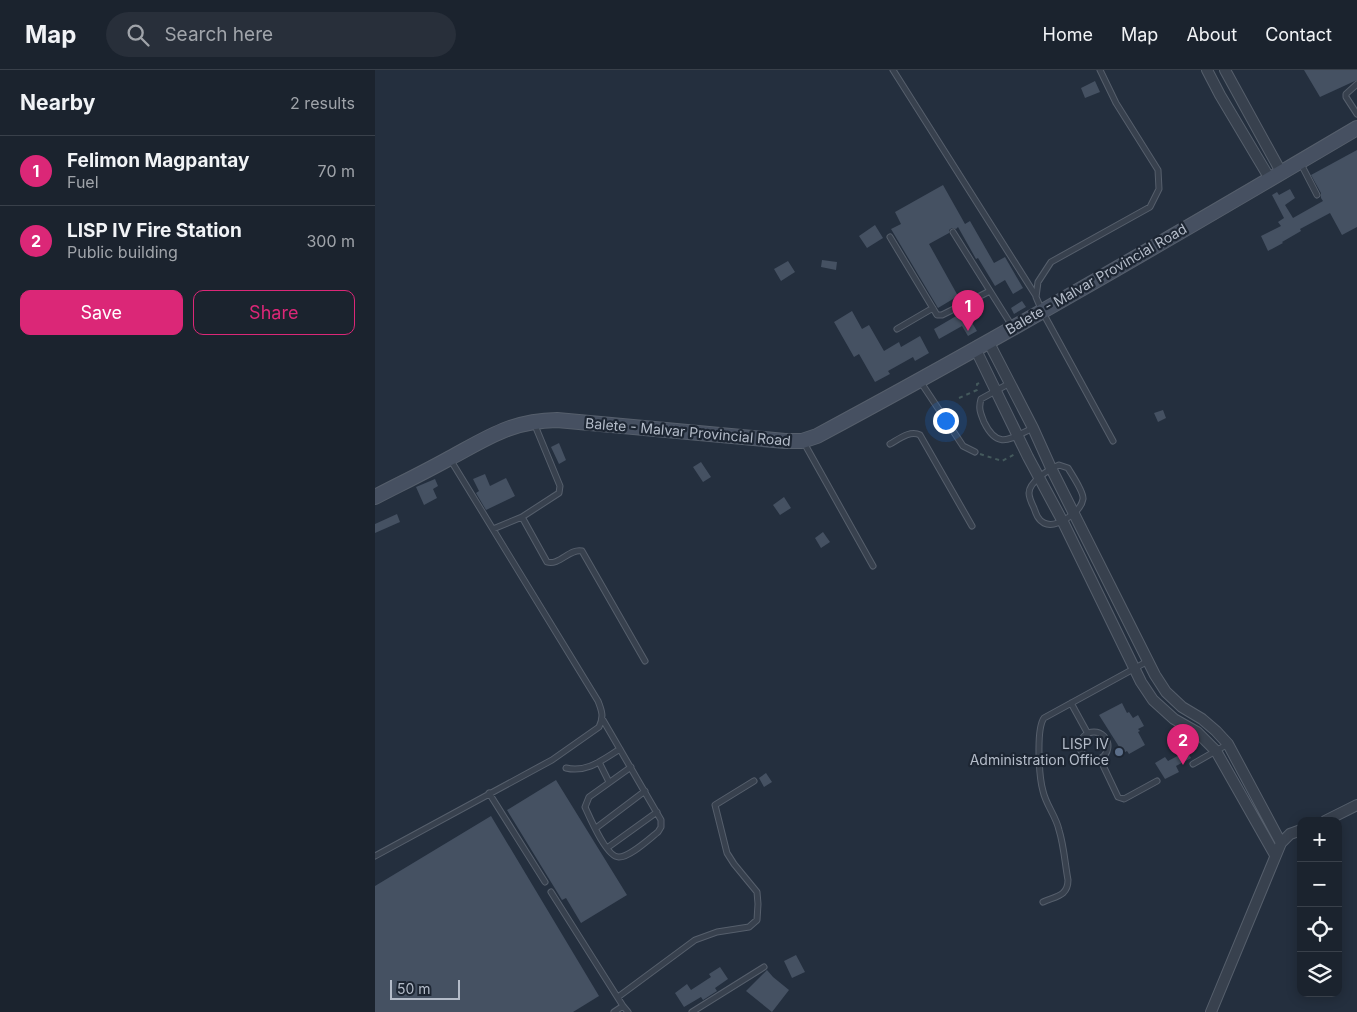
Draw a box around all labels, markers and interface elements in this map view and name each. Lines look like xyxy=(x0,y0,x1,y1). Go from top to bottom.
search box xyxy=(106,12,456,57)
text: Map xyxy=(25,20,76,49)
icon: search xyxy=(124,21,152,49)
text: Search here xyxy=(164,23,273,46)
text: Home xyxy=(1043,24,1093,45)
text: Map xyxy=(1121,24,1158,45)
text: About xyxy=(1186,24,1237,45)
text: Contact xyxy=(1265,24,1332,45)
text: Nearby xyxy=(20,90,95,115)
text: 2 results xyxy=(290,93,355,113)
text: Felimon Magpantay xyxy=(67,149,250,172)
text: 1 xyxy=(33,161,39,181)
text: 70 m xyxy=(318,161,355,181)
text: Fuel xyxy=(67,172,99,192)
text: LISP IV Fire Station xyxy=(67,219,242,242)
street label: Balete - Malvar Provincial Road xyxy=(1002,220,1189,338)
text: 2 xyxy=(31,231,41,251)
text: 300 m xyxy=(306,231,355,251)
text: Public building xyxy=(67,242,178,262)
button: Save xyxy=(20,290,183,335)
button: Share xyxy=(193,290,355,335)
pin: 1 xyxy=(952,290,984,331)
your location xyxy=(933,408,959,434)
street label: Balete - Malvar Provincial Road xyxy=(585,414,792,449)
pin: 2 xyxy=(1167,724,1199,765)
place label: LISP IV Administration Office xyxy=(970,735,1109,768)
marker: LISP IV Administration Office xyxy=(1113,746,1125,758)
map controls xyxy=(1297,817,1342,997)
button: + xyxy=(1297,817,1342,862)
button: − xyxy=(1297,862,1342,907)
button: locate xyxy=(1297,907,1342,952)
button: layers xyxy=(1297,952,1342,997)
scale bar xyxy=(390,977,460,1000)
text: 50 m xyxy=(397,980,431,997)

